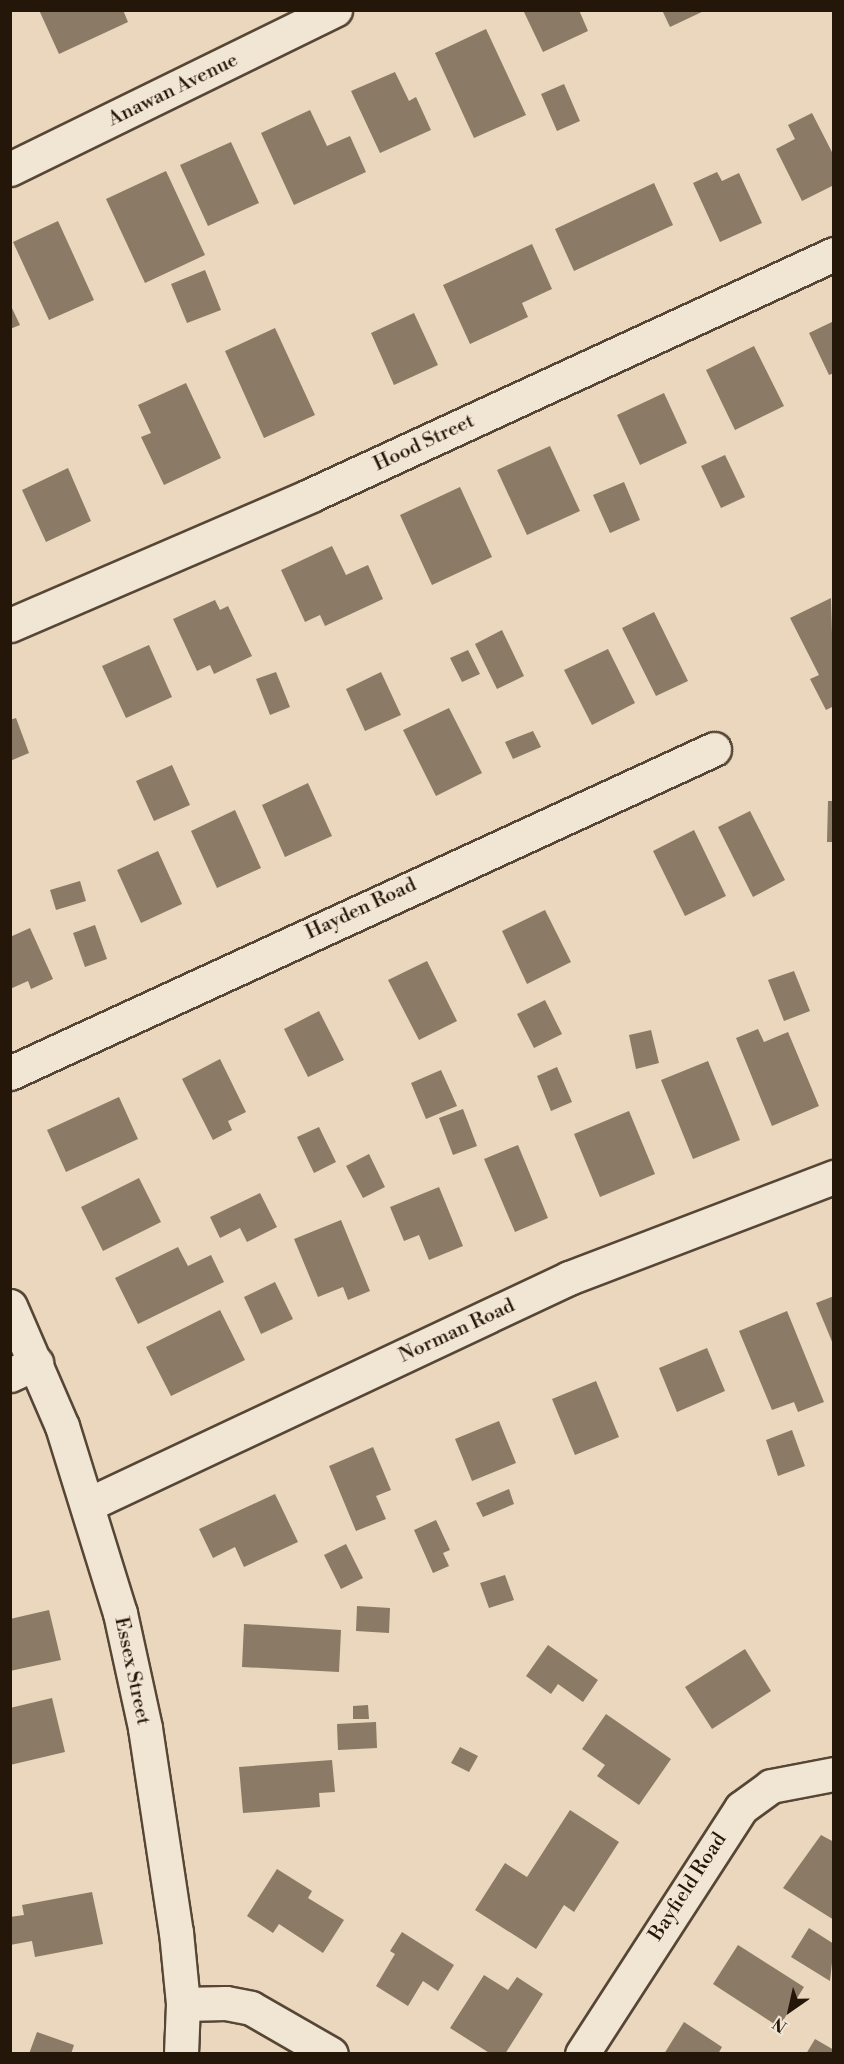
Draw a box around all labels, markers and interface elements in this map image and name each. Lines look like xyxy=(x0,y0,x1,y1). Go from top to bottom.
street label: Anawan Avenue xyxy=(104,48,242,132)
street label: Hood Street xyxy=(370,409,478,477)
street label: Hayden Road xyxy=(302,873,420,945)
street label: Norman Road xyxy=(395,1294,519,1368)
street label: Essex Street xyxy=(109,1615,155,1727)
street label: Bayfield Road xyxy=(644,1829,732,1945)
north arrow xyxy=(760,1980,820,2040)
text: N xyxy=(769,2013,791,2037)

